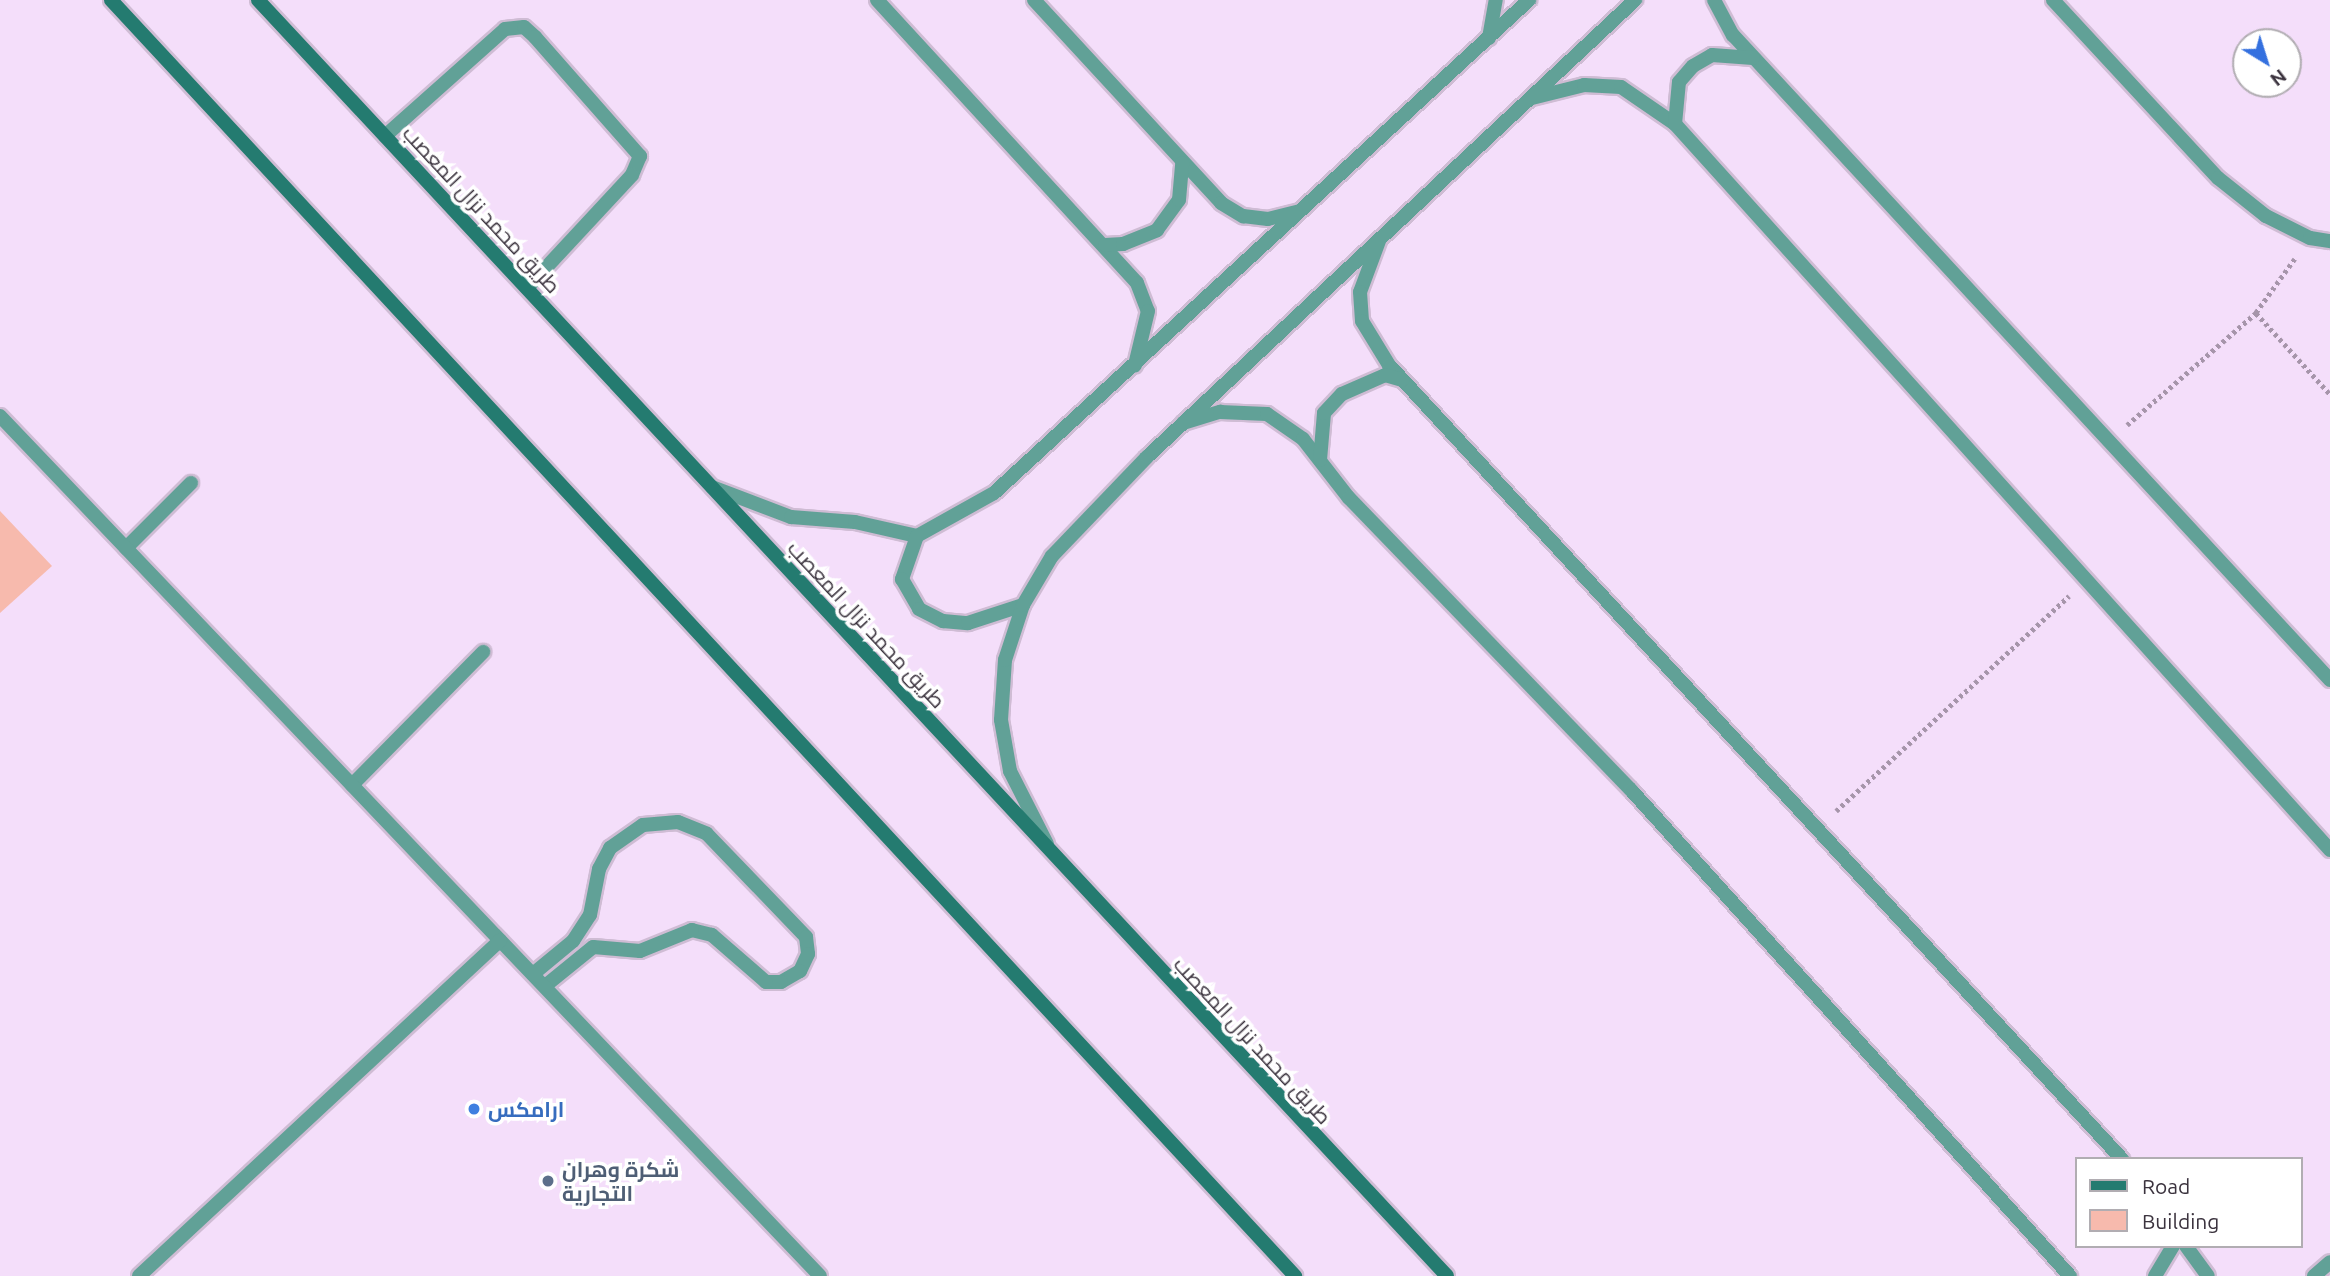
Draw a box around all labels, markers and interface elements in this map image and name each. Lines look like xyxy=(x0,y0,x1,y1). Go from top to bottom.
north arrow xyxy=(2232,28,2302,98)
text: N xyxy=(2266,65,2291,91)
street label: طريق محمد نزال المعصب xyxy=(398,120,566,298)
street label: طريق محمد نزال المعصب xyxy=(783,535,951,713)
street label: طريق محمد نزال المعصب xyxy=(1169,951,1337,1129)
place label: ارامكس xyxy=(488,1096,564,1122)
marker: ارامكس xyxy=(466,1101,482,1117)
place label: شكرة وهران التجارية xyxy=(562,1156,679,1206)
legend xyxy=(2074,1157,2302,1248)
marker: شكرة وهران التجارية xyxy=(540,1173,556,1189)
text: Road xyxy=(2142,1174,2190,1198)
text: Building xyxy=(2142,1209,2219,1233)

